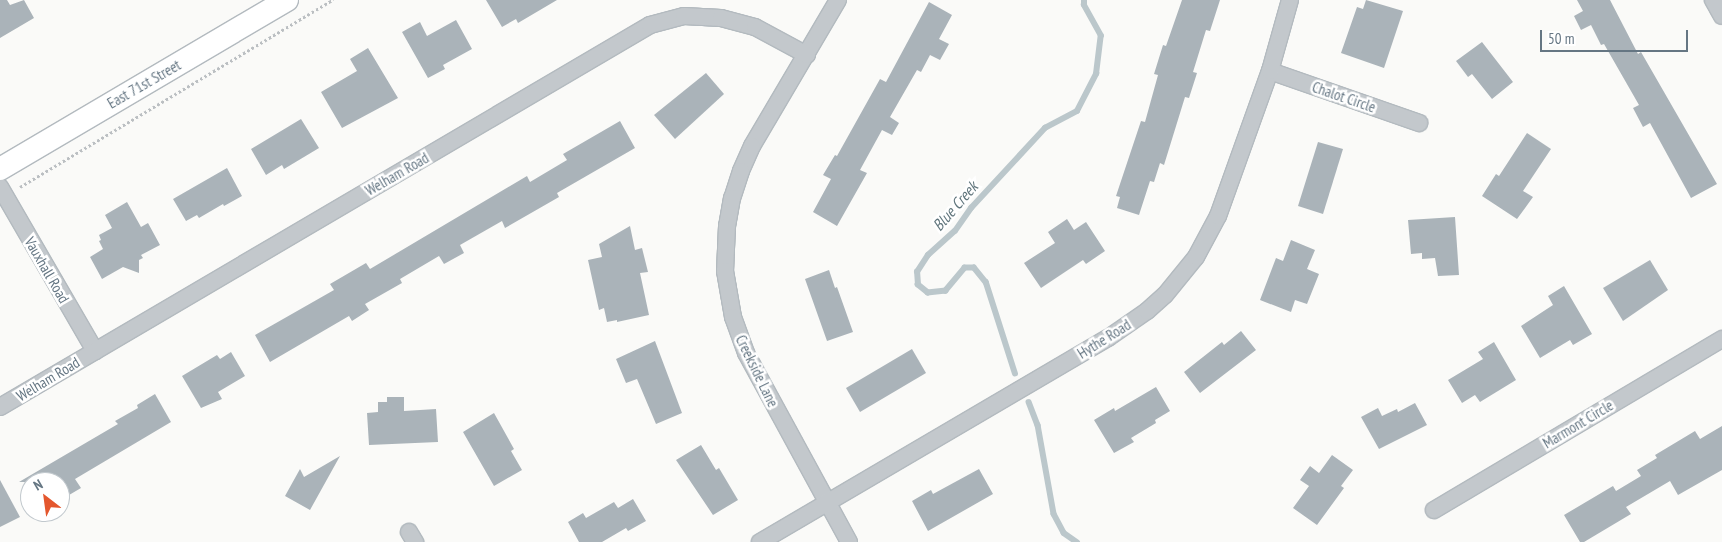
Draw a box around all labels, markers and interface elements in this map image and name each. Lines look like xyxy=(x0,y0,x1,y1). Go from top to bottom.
scale bar xyxy=(1542,20,1690,52)
text: 50 m xyxy=(1548,29,1574,48)
street label: East 71st Street xyxy=(104,56,184,112)
street label: Chalot Circle xyxy=(1310,78,1378,116)
street label: Welham Road xyxy=(362,149,432,199)
water label: Blue Creek xyxy=(928,177,982,235)
street label: Vauxhall Road xyxy=(21,234,73,306)
street label: Hythe Road xyxy=(1074,316,1134,362)
street label: Creekside Lane xyxy=(732,332,782,410)
street label: Welham Road xyxy=(13,353,83,405)
street label: Marmont Circle xyxy=(1539,396,1617,452)
north arrow xyxy=(20,472,70,522)
text: N xyxy=(30,475,46,495)

